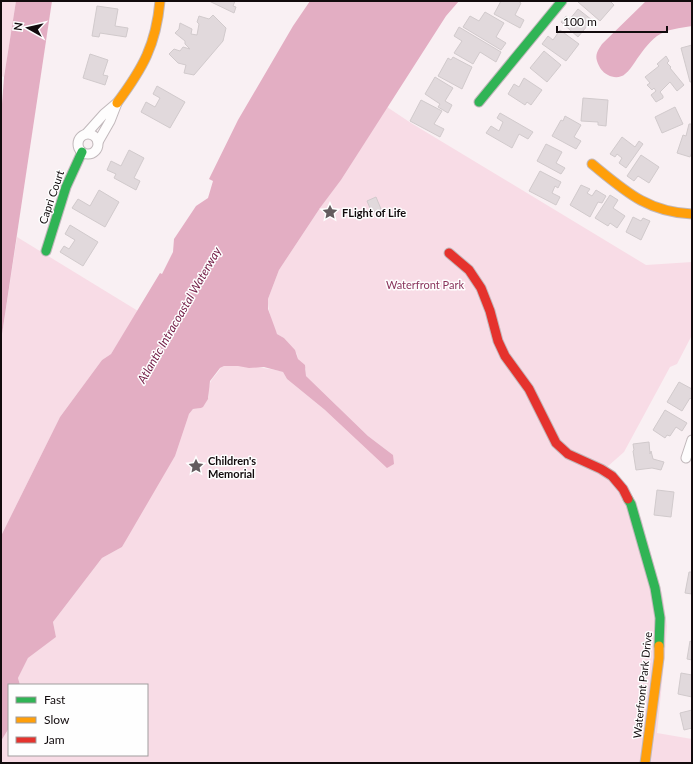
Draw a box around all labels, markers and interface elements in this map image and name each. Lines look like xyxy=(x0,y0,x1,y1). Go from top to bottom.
north arrow xyxy=(8,8,48,48)
scale bar xyxy=(557,8,667,34)
text: 100 m xyxy=(563,14,597,29)
text: N xyxy=(11,21,25,32)
street label: Capri Court xyxy=(36,168,66,226)
place icon: FLight of Life xyxy=(321,203,339,221)
place label: FLight of Life xyxy=(342,206,406,219)
water label: Atlantic Intracoastal Waterway xyxy=(133,244,224,387)
park label: Waterfront Park xyxy=(386,278,464,291)
place label: Children's Memorial xyxy=(208,454,256,480)
place icon: Children's Memorial xyxy=(187,457,205,475)
street label: Waterfront Park Drive xyxy=(630,631,654,739)
legend xyxy=(8,684,148,756)
text: Fast xyxy=(44,692,66,707)
text: Slow xyxy=(44,712,70,727)
text: Jam xyxy=(44,732,65,747)

